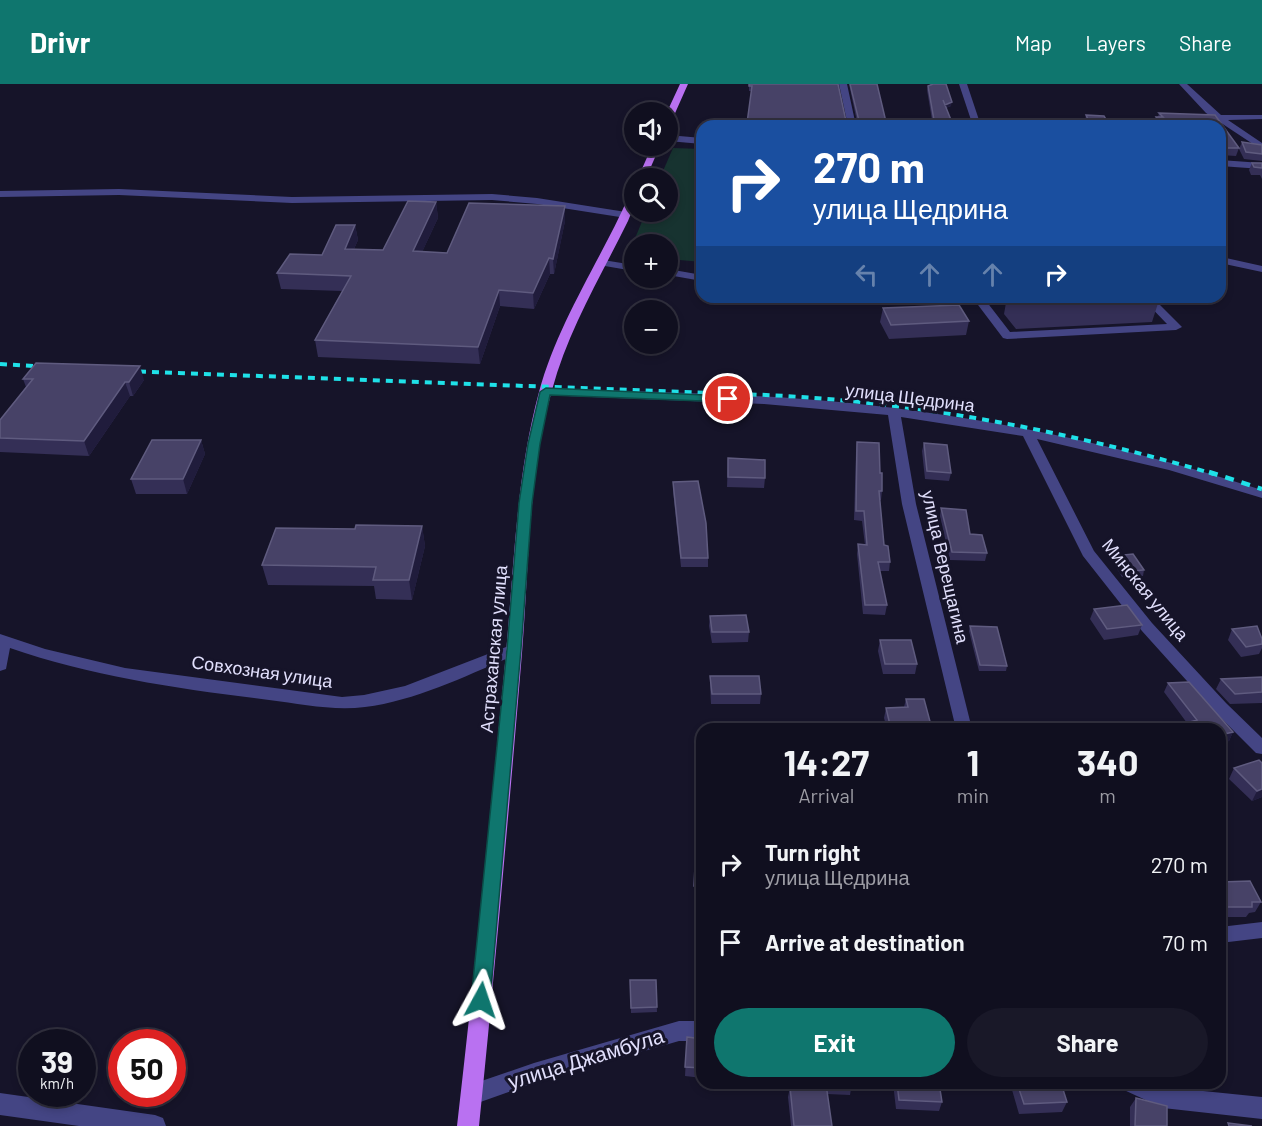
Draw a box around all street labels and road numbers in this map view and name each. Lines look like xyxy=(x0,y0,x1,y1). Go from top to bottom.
street label: улица Щедрина xyxy=(844,378,977,416)
street label: улица Верещагина xyxy=(918,488,975,646)
street label: Минская улица xyxy=(1098,534,1194,646)
street label: Астраханская улица xyxy=(475,563,511,734)
street label: Совхозная улица xyxy=(190,650,335,692)
street label: улица Джамбула xyxy=(505,1022,667,1093)

